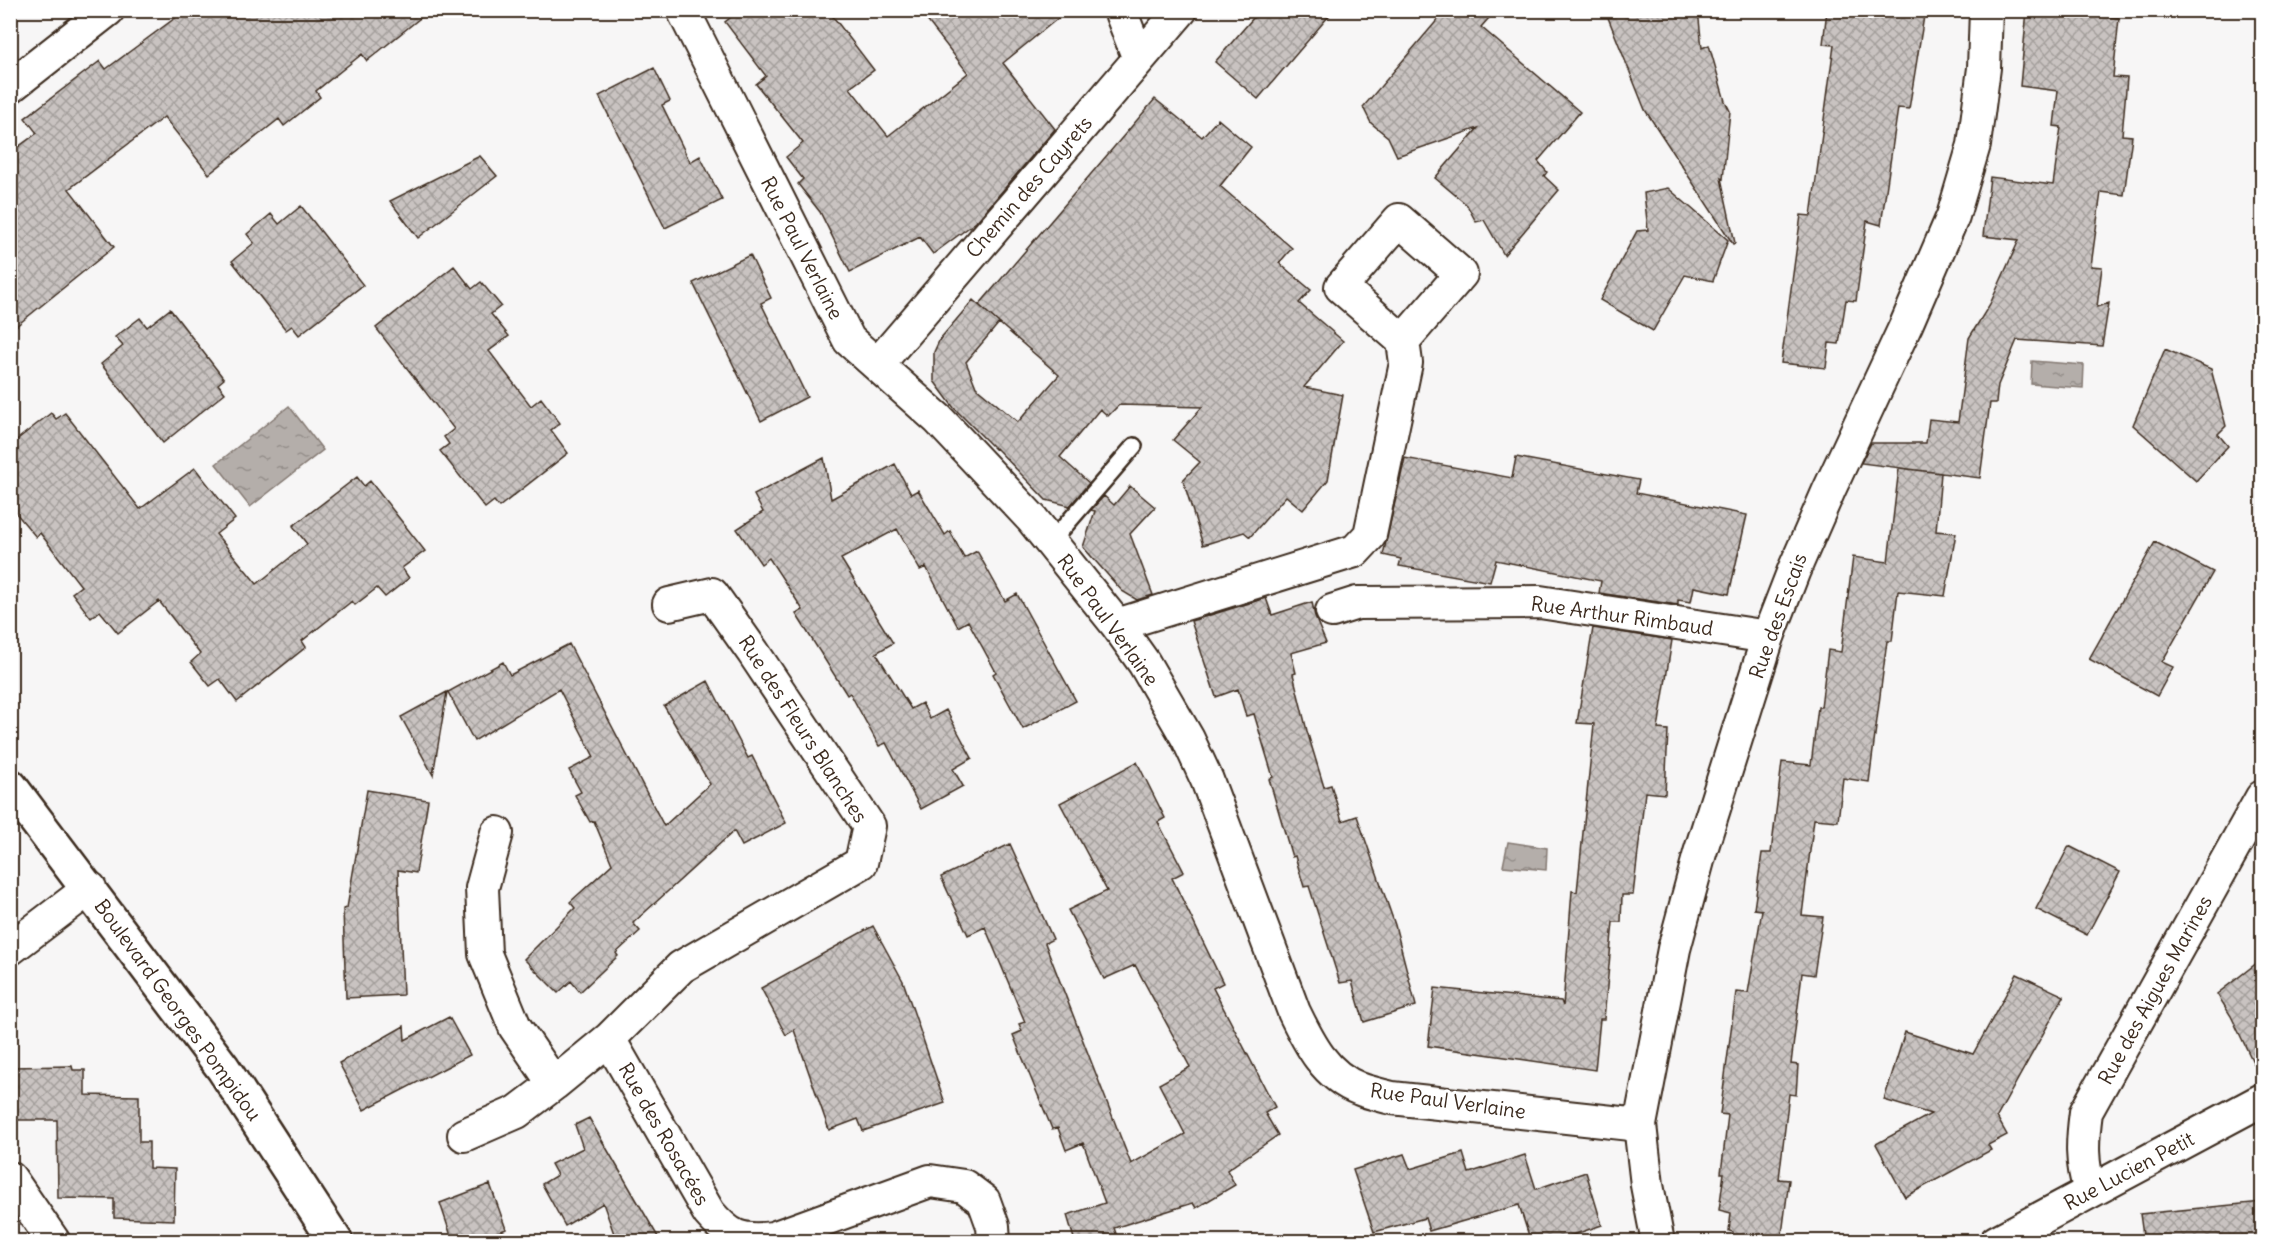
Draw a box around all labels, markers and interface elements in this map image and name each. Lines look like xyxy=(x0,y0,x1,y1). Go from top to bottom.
street label: Chemin des Cayrets xyxy=(960,111,1097,263)
street label: Rue Paul Verlaine xyxy=(756,172,849,323)
street label: Rue Paul Verlaine xyxy=(1052,549,1165,691)
street label: Rue des Escais xyxy=(1743,550,1812,682)
street label: Rue Arthur Rimbaud xyxy=(1529,590,1715,641)
street label: Rue des Fleurs Blanches xyxy=(733,630,873,827)
street label: Rue des Aigues Marines xyxy=(2092,891,2217,1089)
street label: Boulevard Georges Pompidou xyxy=(90,894,267,1125)
street label: Rue des Rosacées xyxy=(613,1058,715,1210)
street label: Rue Paul Verlaine xyxy=(1369,1077,1527,1124)
street label: Rue Lucien Petit xyxy=(2059,1126,2198,1215)

